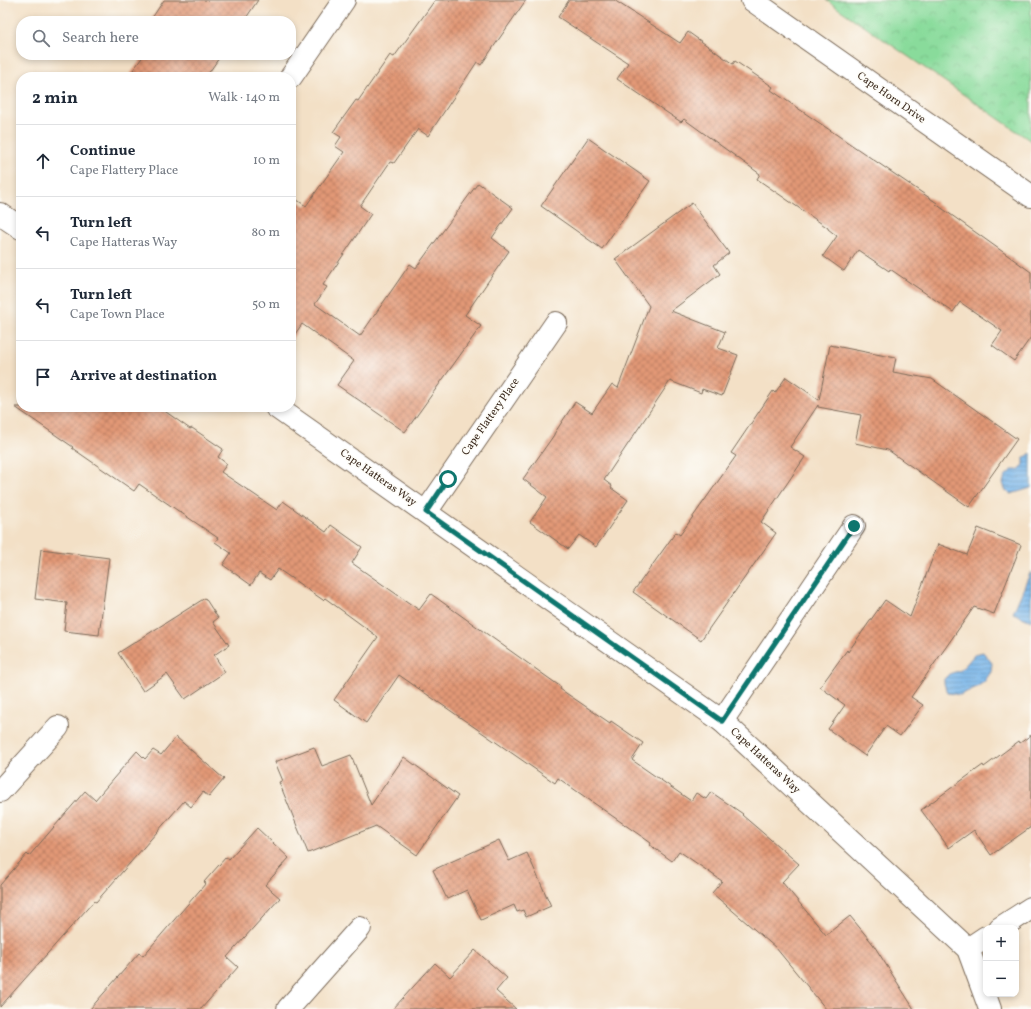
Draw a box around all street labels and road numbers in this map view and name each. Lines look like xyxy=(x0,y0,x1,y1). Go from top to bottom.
street label: Cape Horn Drive xyxy=(854,69,928,127)
street label: Cape Flattery Place xyxy=(459,375,523,459)
street label: Cape Hatteras Way xyxy=(337,446,419,510)
street label: Cape Hatteras Way xyxy=(727,725,803,797)

